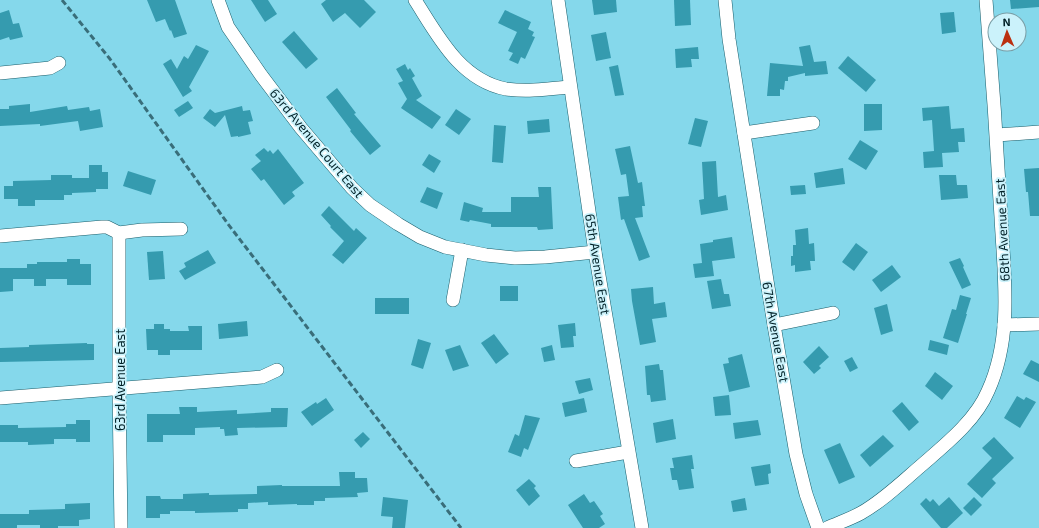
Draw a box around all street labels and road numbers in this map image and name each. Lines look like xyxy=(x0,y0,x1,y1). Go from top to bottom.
street label: 63rd Avenue Court East xyxy=(267,85,367,201)
street label: 68th Avenue East xyxy=(991,178,1013,282)
street label: 65th Avenue East xyxy=(582,212,614,316)
street label: 67th Avenue East xyxy=(759,281,793,383)
street label: 63rd Avenue East xyxy=(112,329,128,431)

